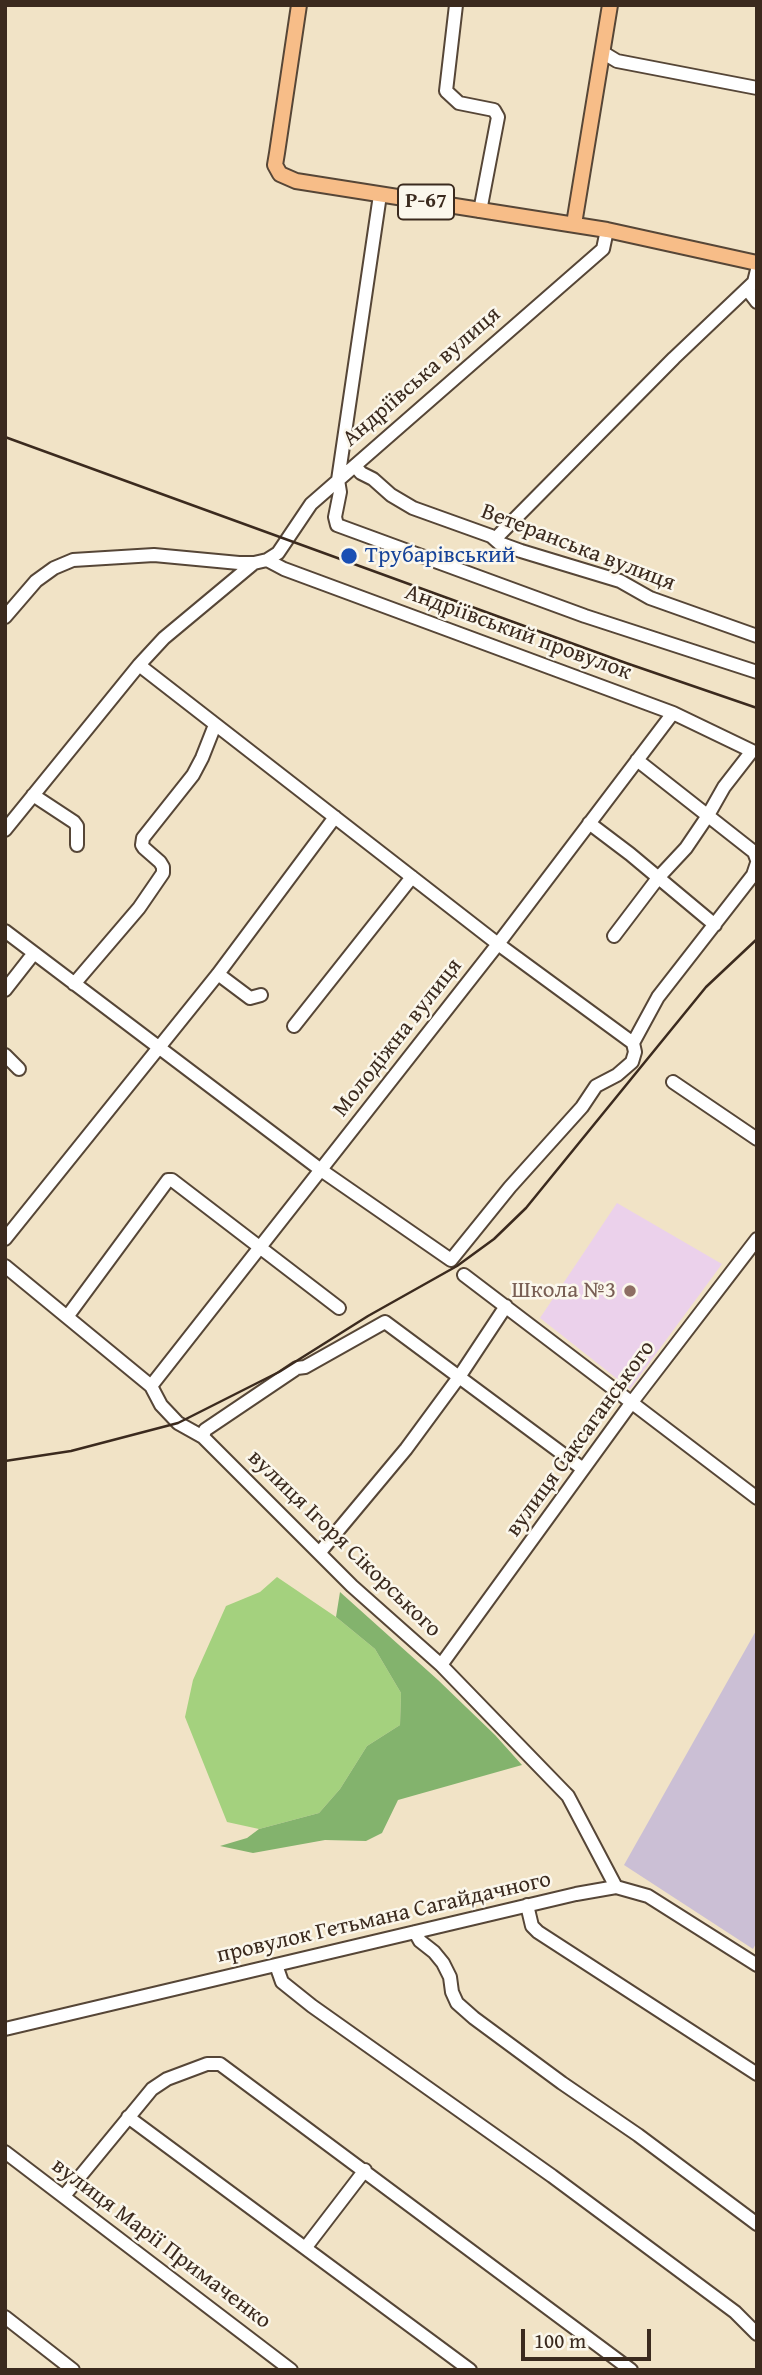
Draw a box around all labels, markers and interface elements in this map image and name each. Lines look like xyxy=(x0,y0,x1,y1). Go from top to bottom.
road number: Р-67 xyxy=(398,184,454,220)
street label: Андріївська вулиця xyxy=(337,301,507,453)
street label: Ветеранська вулиця xyxy=(477,498,679,598)
place label: Трубарівський xyxy=(365,542,515,570)
marker: Трубарівський xyxy=(339,546,359,566)
street label: Андріївський провулок xyxy=(401,579,635,687)
street label: Молодіжна вулиця xyxy=(328,953,468,1123)
place label: Школа №3 xyxy=(512,1277,616,1305)
marker: Школа №3 xyxy=(622,1283,638,1299)
street label: вулиця Саксаганського xyxy=(500,1335,662,1543)
street label: вулиця Ігоря Сікорського xyxy=(242,1444,446,1644)
street label: провулок Гетьмана Сагайдачного xyxy=(214,1866,554,1970)
street label: вулиця Марії Примаченко xyxy=(46,2152,276,2336)
scale bar xyxy=(524,2316,654,2360)
text: 100 m xyxy=(534,2325,586,2356)

